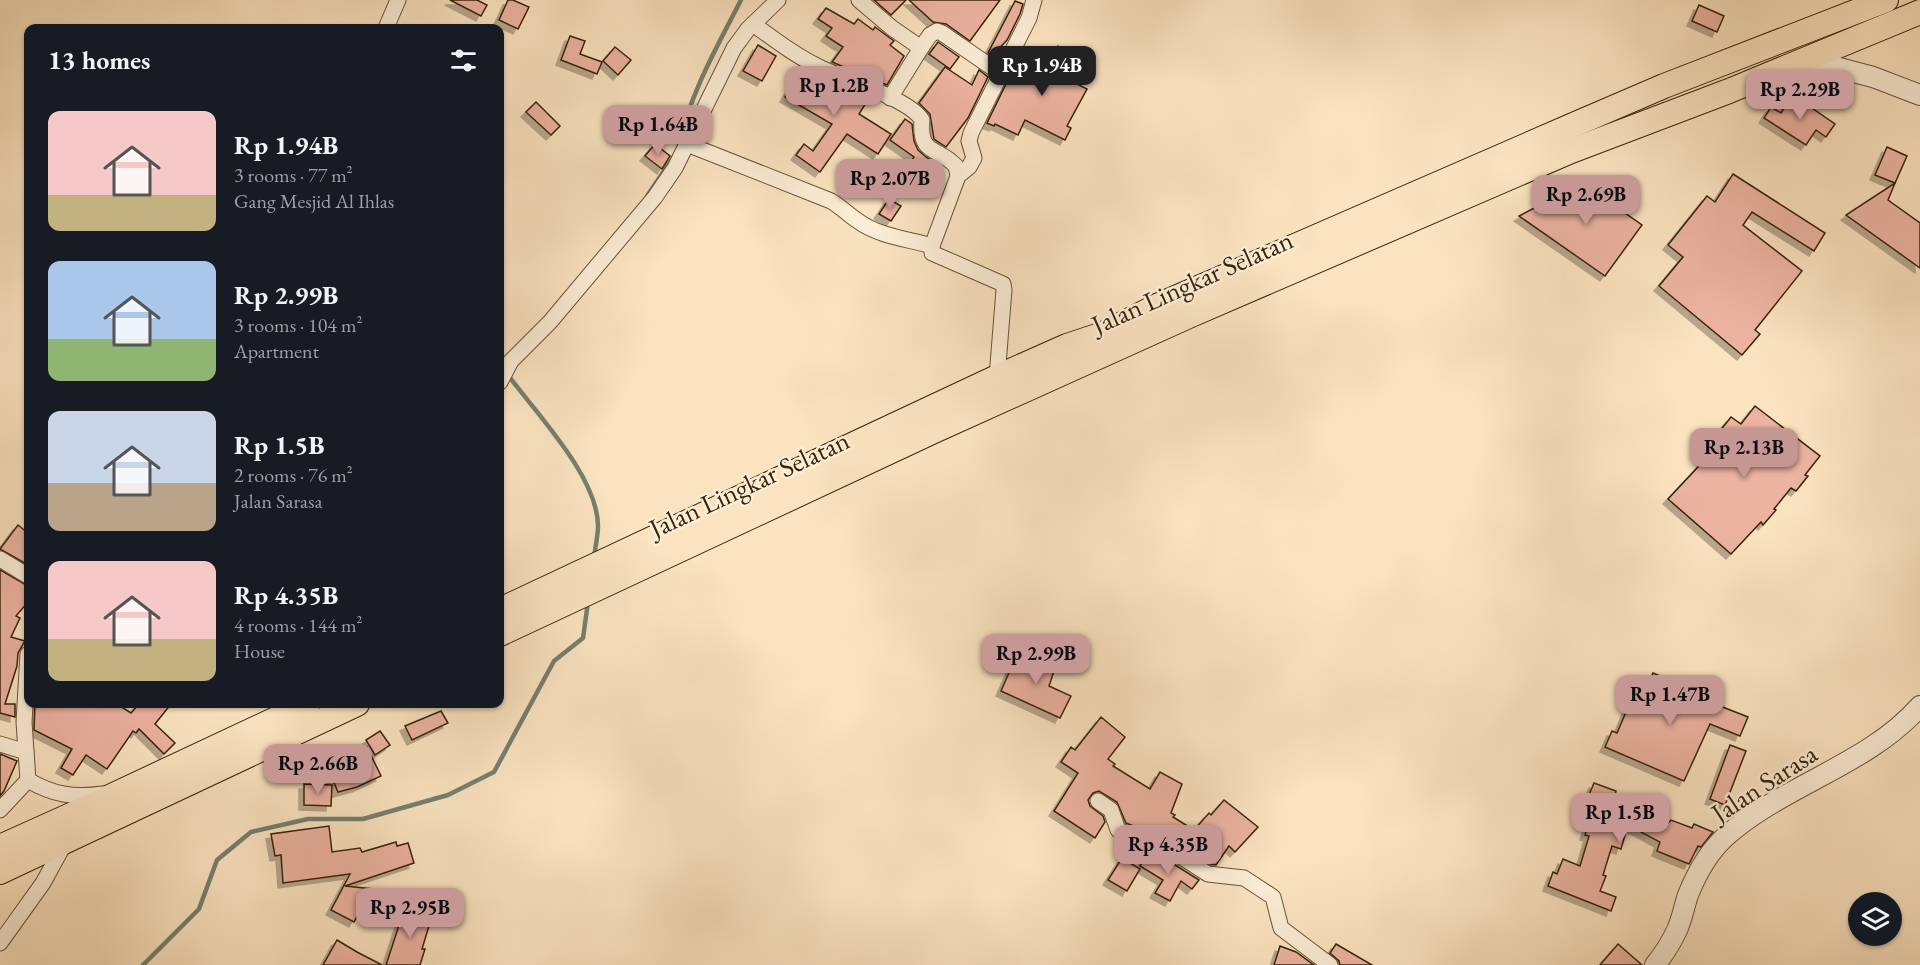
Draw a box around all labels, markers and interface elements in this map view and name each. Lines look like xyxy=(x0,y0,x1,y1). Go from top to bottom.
text: 13 homes xyxy=(48,43,150,77)
icon: filters xyxy=(447,44,480,77)
pin: Rp 1.94B xyxy=(980,46,1104,97)
text: Rp 1.94B xyxy=(1002,52,1082,78)
pin: Rp 1.2B xyxy=(779,66,889,117)
pin: Rp 2.29B xyxy=(1738,70,1862,121)
text: Rp 1.2B xyxy=(799,72,869,98)
text: Rp 2.29B xyxy=(1760,76,1840,102)
pin: Rp 1.64B xyxy=(596,105,720,156)
text: Rp 1.64B xyxy=(618,111,698,137)
text: Rp 1.94B xyxy=(234,128,338,162)
icon: home xyxy=(96,135,168,207)
pin: Rp 2.07B xyxy=(828,159,952,210)
text: 3 rooms · 77 m² xyxy=(234,162,353,188)
text: Rp 2.07B xyxy=(850,165,930,191)
pin: Rp 2.69B xyxy=(1524,175,1648,226)
text: Rp 2.69B xyxy=(1546,181,1626,207)
text: Gang Mesjid Al Ihlas xyxy=(234,188,394,214)
street label: Jalan Lingkar Selatan xyxy=(1084,222,1298,343)
text: Rp 2.99B xyxy=(234,278,338,312)
icon: home xyxy=(96,285,168,357)
text: 3 rooms · 104 m² xyxy=(234,312,362,338)
text: Apartment xyxy=(234,338,319,364)
street label: Jalan Lingkar Selatan xyxy=(641,422,855,547)
text: Rp 1.5B xyxy=(234,428,324,462)
pin: Rp 2.13B xyxy=(1682,428,1806,479)
text: Rp 2.13B xyxy=(1704,434,1784,460)
icon: home xyxy=(96,435,168,507)
text: 2 rooms · 76 m² xyxy=(234,462,353,488)
text: Jalan Sarasa xyxy=(234,488,323,514)
text: Rp 4.35B xyxy=(234,578,338,612)
icon: home xyxy=(96,585,168,657)
text: 4 rooms · 144 m² xyxy=(234,612,362,638)
pin: Rp 2.99B xyxy=(974,634,1098,685)
text: House xyxy=(234,638,285,664)
text: Rp 2.99B xyxy=(996,640,1076,666)
pin: Rp 1.47B xyxy=(1608,675,1732,726)
text: Rp 1.47B xyxy=(1630,681,1710,707)
street label: Jalan Sarasa xyxy=(1703,736,1824,831)
pin: Rp 2.66B xyxy=(256,744,380,795)
text: Rp 2.66B xyxy=(278,750,358,776)
pin: Rp 1.5B xyxy=(1565,793,1675,844)
text: Rp 1.5B xyxy=(1585,799,1655,825)
pin: Rp 4.35B xyxy=(1106,825,1230,876)
text: Rp 4.35B xyxy=(1128,831,1208,857)
pin: Rp 2.95B xyxy=(348,888,472,939)
map controls xyxy=(1848,892,1902,946)
button: layers xyxy=(1848,892,1902,946)
text: Rp 2.95B xyxy=(370,894,450,920)

